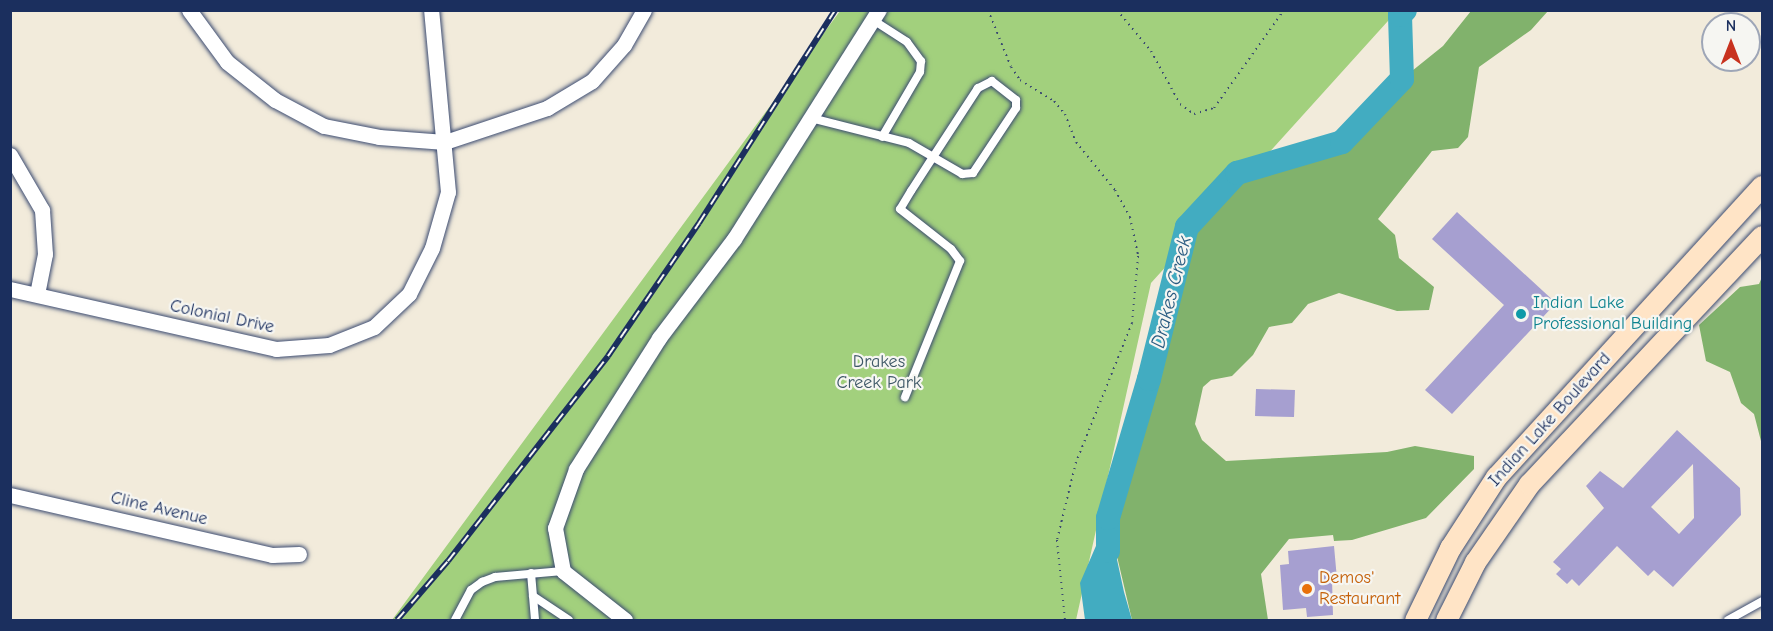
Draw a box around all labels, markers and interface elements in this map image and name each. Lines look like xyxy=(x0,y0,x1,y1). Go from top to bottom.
north arrow xyxy=(1701,12,1761,72)
text: N xyxy=(1726,17,1736,35)
water label: Drakes Creek xyxy=(1146,234,1196,350)
place label: Indian Lake Professional Building xyxy=(1533,293,1692,336)
street label: Colonial Drive xyxy=(168,295,276,339)
marker: Indian Lake Professional Building xyxy=(1514,307,1528,321)
street label: Indian Lake Boulevard xyxy=(1484,349,1616,491)
park label: Drakes Creek Park xyxy=(836,352,922,394)
street label: Cline Avenue xyxy=(108,487,210,531)
place label: Demos' Restaurant xyxy=(1319,568,1400,610)
marker: Demos' Restaurant xyxy=(1300,582,1314,596)

